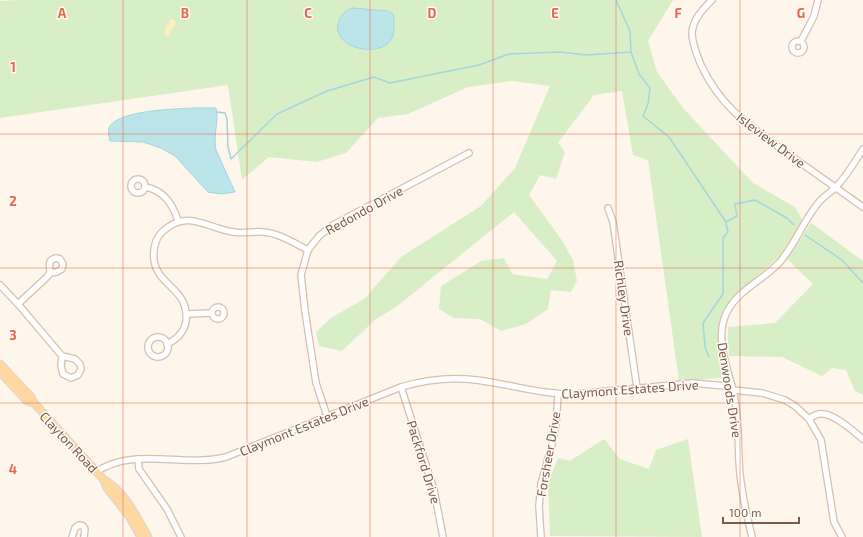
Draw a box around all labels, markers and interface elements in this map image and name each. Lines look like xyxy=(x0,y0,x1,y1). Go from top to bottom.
text: A xyxy=(58,5,67,21)
text: B xyxy=(181,5,189,21)
text: C xyxy=(304,5,312,21)
text: D xyxy=(428,5,437,21)
text: E xyxy=(551,5,559,21)
text: F xyxy=(674,5,682,21)
text: G xyxy=(797,5,805,21)
text: 1 xyxy=(10,59,16,75)
street label: Isleview Drive xyxy=(733,109,809,171)
street label: Redondo Drive xyxy=(323,182,405,238)
text: 2 xyxy=(9,193,17,209)
street label: Richley Drive xyxy=(611,259,637,337)
text: 3 xyxy=(9,327,17,343)
street label: Denwoods Drive xyxy=(715,341,745,439)
street label: Claymont Estates Drive xyxy=(561,376,699,402)
street label: Claymont Estates Drive xyxy=(237,393,371,459)
street label: Clayton Road xyxy=(37,408,101,476)
street label: Forsheer Drive xyxy=(533,410,563,498)
street label: Packford Drive xyxy=(404,418,444,506)
text: 4 xyxy=(9,461,17,477)
scale bar xyxy=(723,499,799,525)
text: 100 m xyxy=(729,505,761,519)

